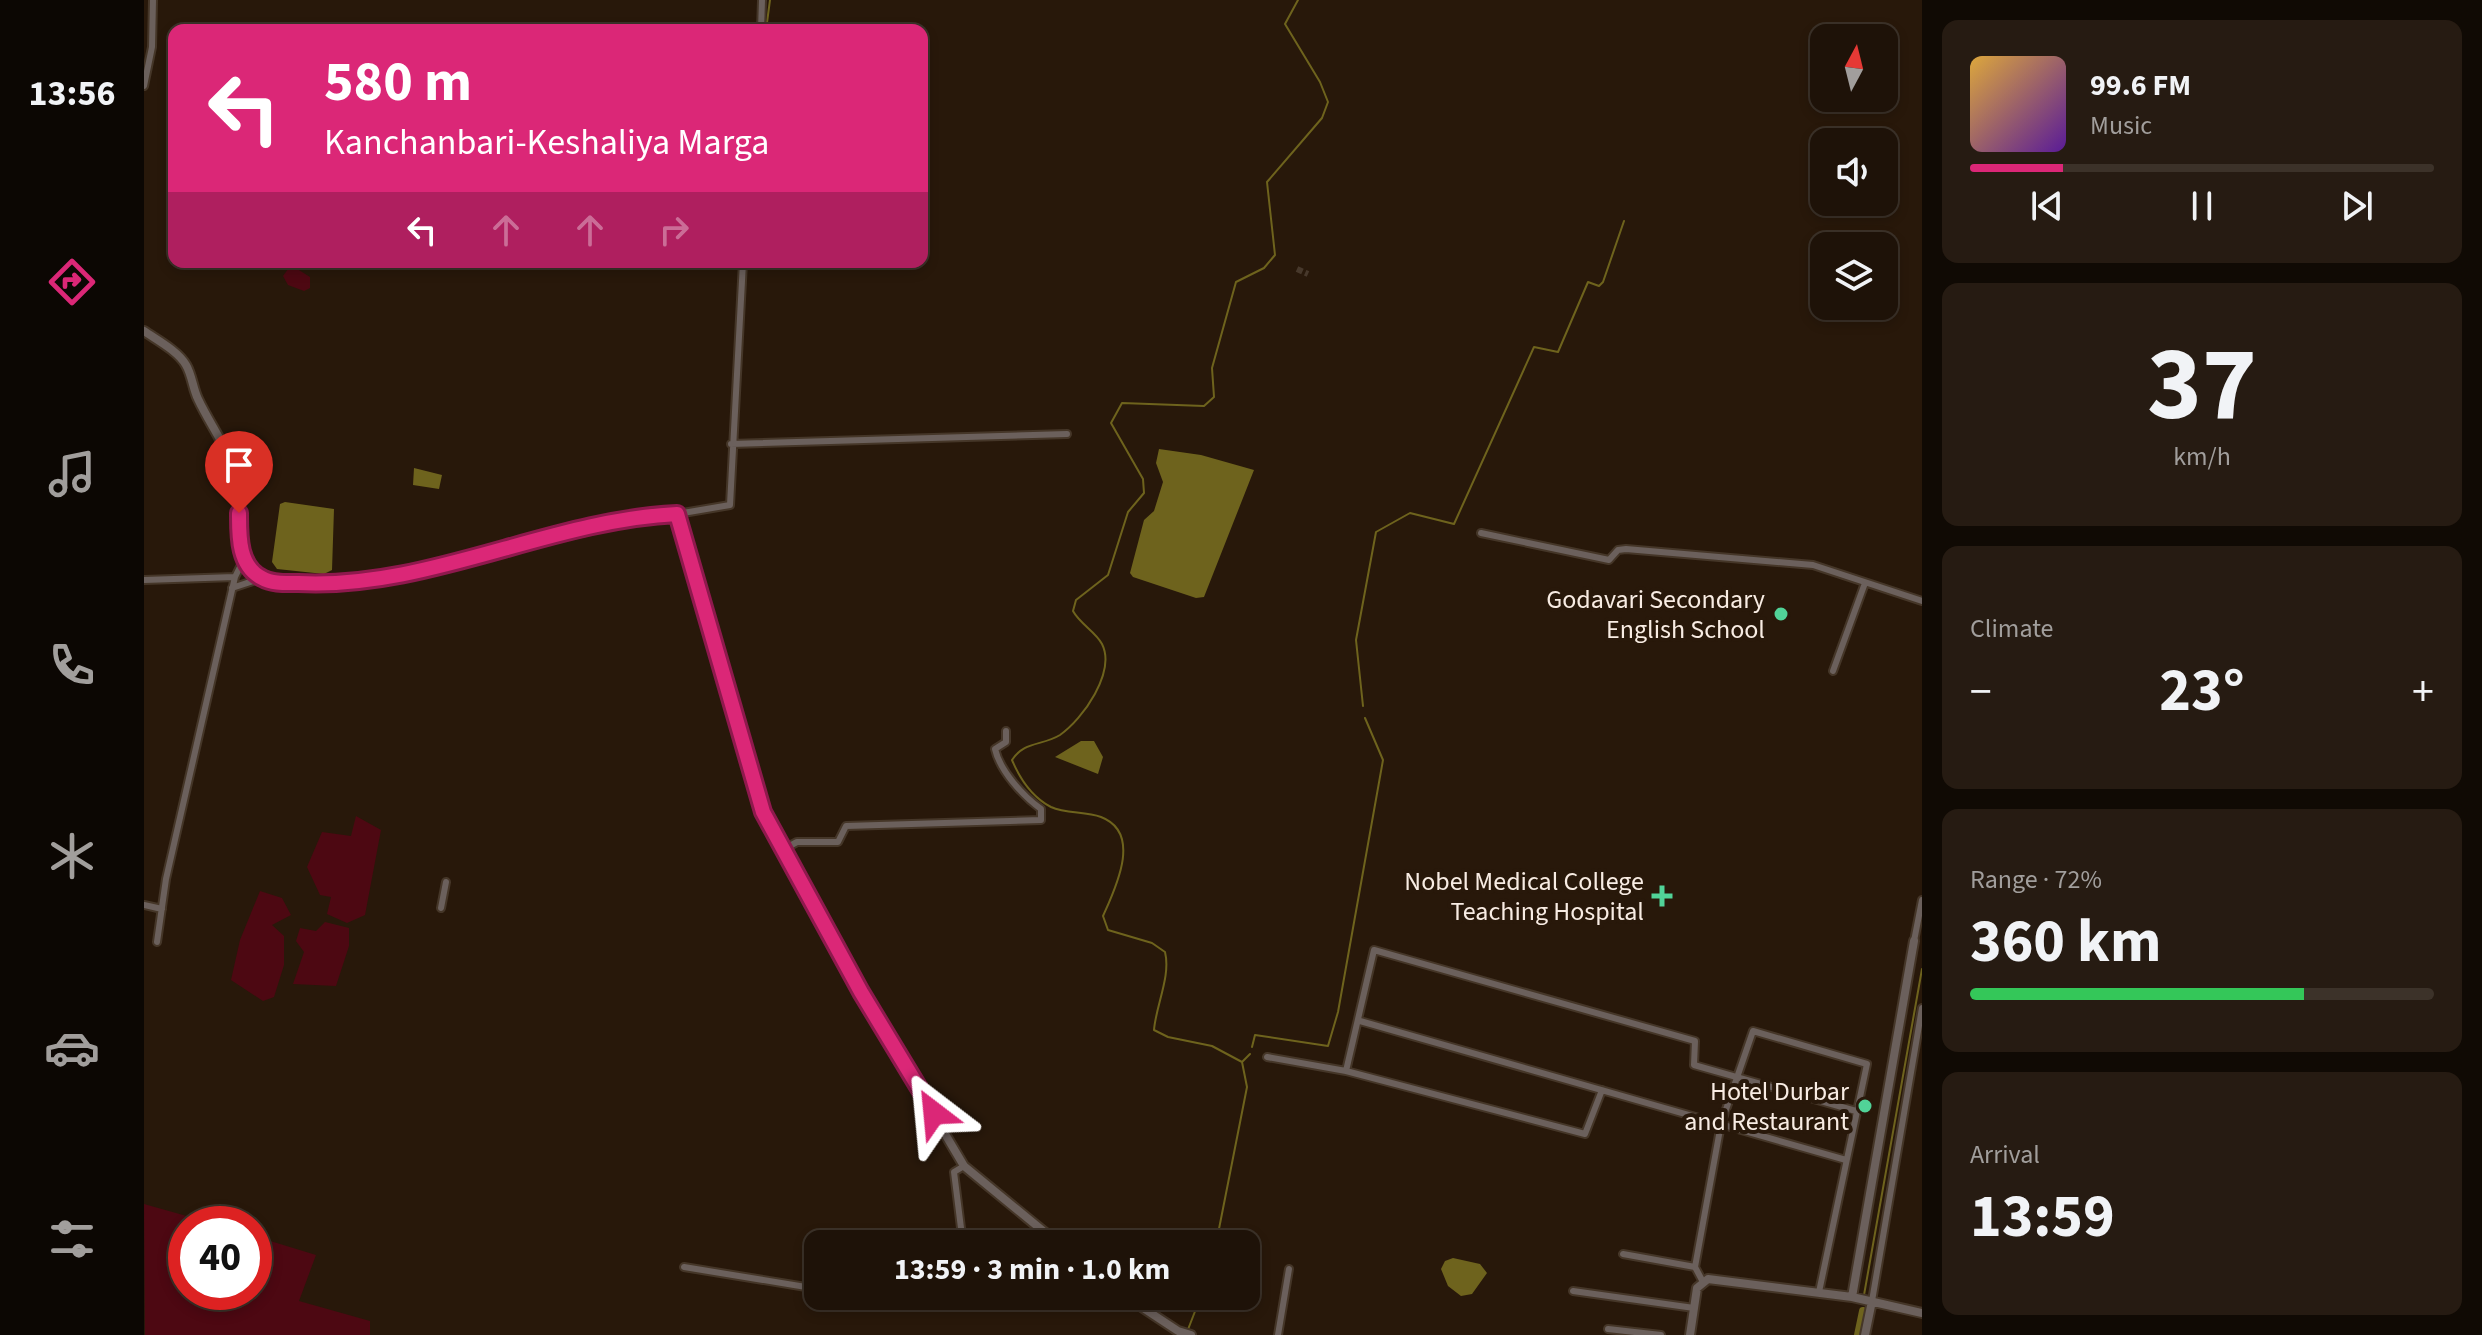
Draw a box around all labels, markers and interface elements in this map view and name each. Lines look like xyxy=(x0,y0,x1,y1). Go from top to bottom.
north arrow xyxy=(1810,24,1898,112)
map controls xyxy=(1810,24,1898,320)
text: 580 m xyxy=(324,43,472,122)
icon: left xyxy=(192,56,296,160)
text: 99.6 FM xyxy=(2090,64,2191,107)
text: 13:56 xyxy=(29,68,115,119)
text: Music xyxy=(2090,107,2152,144)
text: Kanchanbari-Keshaliya Marga xyxy=(324,117,770,168)
button: sound xyxy=(1810,128,1898,216)
icon: previous xyxy=(2025,184,2069,228)
icon: pause xyxy=(2180,184,2224,228)
icon: next xyxy=(2335,184,2379,228)
icon: left xyxy=(400,208,444,252)
icon: ahead xyxy=(484,208,528,252)
icon: ahead xyxy=(568,208,612,252)
icon: right xyxy=(652,208,696,252)
button: layers xyxy=(1810,232,1898,320)
icon: directions xyxy=(44,254,100,310)
text: 37 xyxy=(2147,312,2257,460)
pin xyxy=(205,431,273,513)
text: km/h xyxy=(2173,438,2231,475)
icon: arrive xyxy=(217,443,261,487)
icon: music xyxy=(44,446,100,502)
place label: Godavari Secondary English School xyxy=(1546,581,1765,648)
marker: Godavari Secondary English School xyxy=(1772,605,1790,623)
text: Climate xyxy=(1970,610,2054,647)
icon: phone xyxy=(44,637,100,693)
text: 23° xyxy=(2159,649,2245,734)
text: − xyxy=(1970,661,1992,724)
text: + xyxy=(2412,661,2434,724)
icon: climate xyxy=(44,828,100,884)
text: Range · 72% xyxy=(1970,861,2102,898)
place label: Nobel Medical College Teaching Hospital xyxy=(1404,863,1644,930)
marker: Nobel Medical College Teaching Hospital xyxy=(1651,885,1673,907)
text: 360 km xyxy=(1970,900,2161,985)
icon: car xyxy=(44,1020,100,1076)
position arrow xyxy=(892,1071,976,1155)
place label: Hotel Durbar and Restaurant xyxy=(1684,1073,1850,1140)
marker: Hotel Durbar and Restaurant xyxy=(1856,1097,1874,1115)
text: Arrival xyxy=(1970,1136,2040,1173)
text: 13:59 xyxy=(1970,1175,2115,1260)
speed limit sign: 40 xyxy=(168,1206,272,1310)
icon: filters xyxy=(44,1211,100,1267)
text: 13:59 · 3 min · 1.0 km xyxy=(894,1248,1170,1291)

